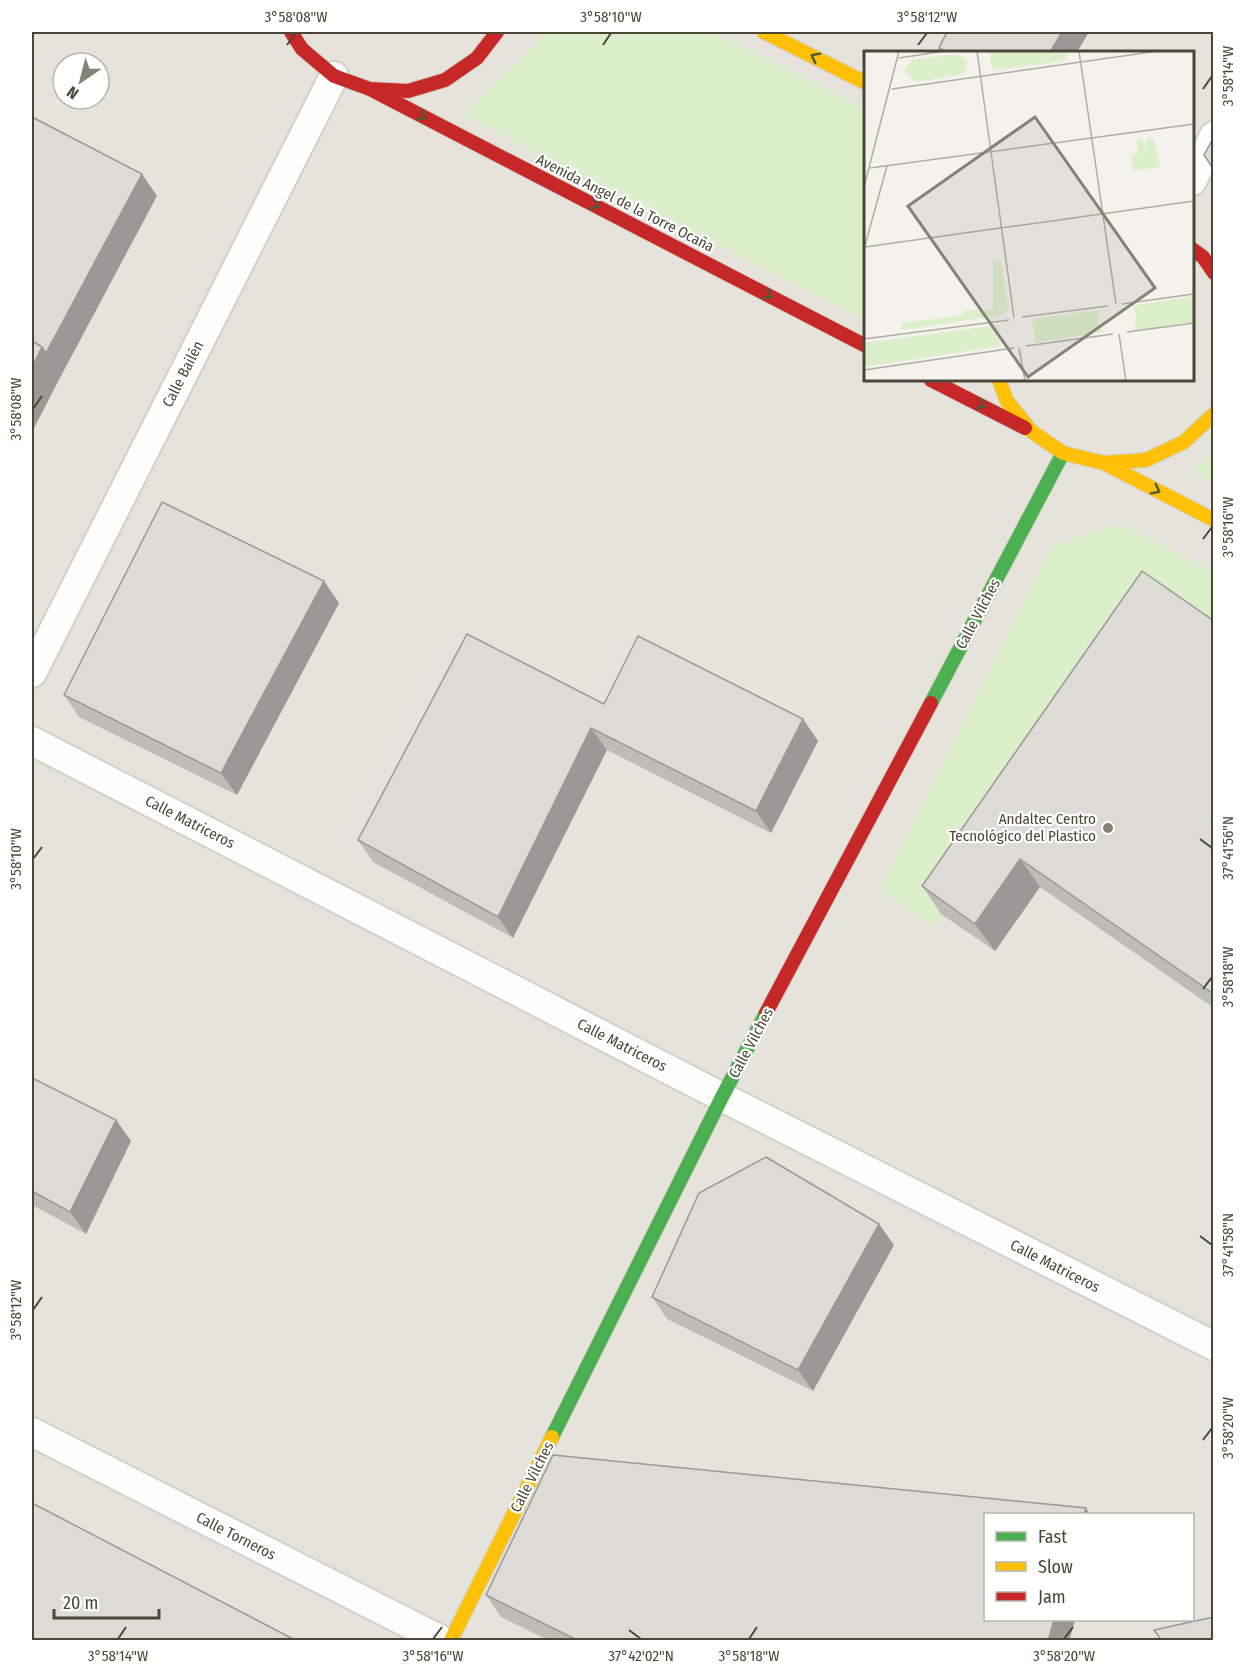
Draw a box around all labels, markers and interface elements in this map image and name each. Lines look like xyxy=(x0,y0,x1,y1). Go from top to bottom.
text: 3°58'08"W xyxy=(265,8,327,26)
text: 3°58'10"W xyxy=(580,8,642,26)
text: 3°58'12"W xyxy=(897,8,957,26)
text: 3°58'14"W xyxy=(1219,46,1237,106)
north arrow xyxy=(51,51,111,111)
inset map xyxy=(864,51,1194,381)
one-way arrow xyxy=(810,53,821,65)
text: N xyxy=(63,82,82,103)
one-way arrow xyxy=(416,109,426,120)
street label: Avenida Angel de la Torre Ocaña xyxy=(533,150,717,256)
one-way arrow xyxy=(589,198,600,210)
one-way arrow xyxy=(762,288,773,299)
street label: Calle Bailén xyxy=(159,338,207,410)
text: 3°58'08"W xyxy=(7,378,25,440)
one-way arrow xyxy=(974,398,985,410)
one-way arrow xyxy=(1150,483,1161,495)
text: 3°58'16"W xyxy=(1219,497,1237,557)
street label: Calle Vilches xyxy=(952,576,1004,652)
street label: Calle Matriceros xyxy=(142,792,238,852)
place label: Andaltec Centro Tecnológico del Plastico xyxy=(949,810,1096,845)
text: 37°41'56"N xyxy=(1219,816,1237,880)
marker: Andaltec Centro Tecnológico del Plastico xyxy=(1101,821,1115,835)
text: 3°58'10"W xyxy=(7,828,25,890)
text: 3°58'18"W xyxy=(1219,946,1237,1008)
street label: Calle Vilches xyxy=(725,1005,777,1081)
street label: Calle Matriceros xyxy=(574,1015,670,1075)
text: 37°41'58"N xyxy=(1219,1213,1237,1277)
street label: Calle Matriceros xyxy=(1007,1236,1103,1296)
text: 3°58'12"W xyxy=(7,1280,25,1340)
text: 3°58'20"W xyxy=(1219,1397,1237,1459)
street label: Calle Vilches xyxy=(507,1439,557,1515)
street label: Calle Torneros xyxy=(193,1508,279,1564)
legend xyxy=(984,1513,1194,1621)
text: Fast xyxy=(1038,1526,1067,1548)
text: Slow xyxy=(1038,1556,1073,1578)
scale bar xyxy=(54,1582,159,1620)
text: Jam xyxy=(1038,1586,1066,1608)
text: 20 m xyxy=(63,1592,98,1614)
text: 3°58'14"W xyxy=(88,1647,148,1665)
text: 3°58'16"W xyxy=(403,1647,463,1665)
text: 37°42'02"N xyxy=(608,1647,674,1665)
text: 3°58'18"W xyxy=(718,1647,780,1665)
text: 3°58'20"W xyxy=(1033,1647,1095,1665)

